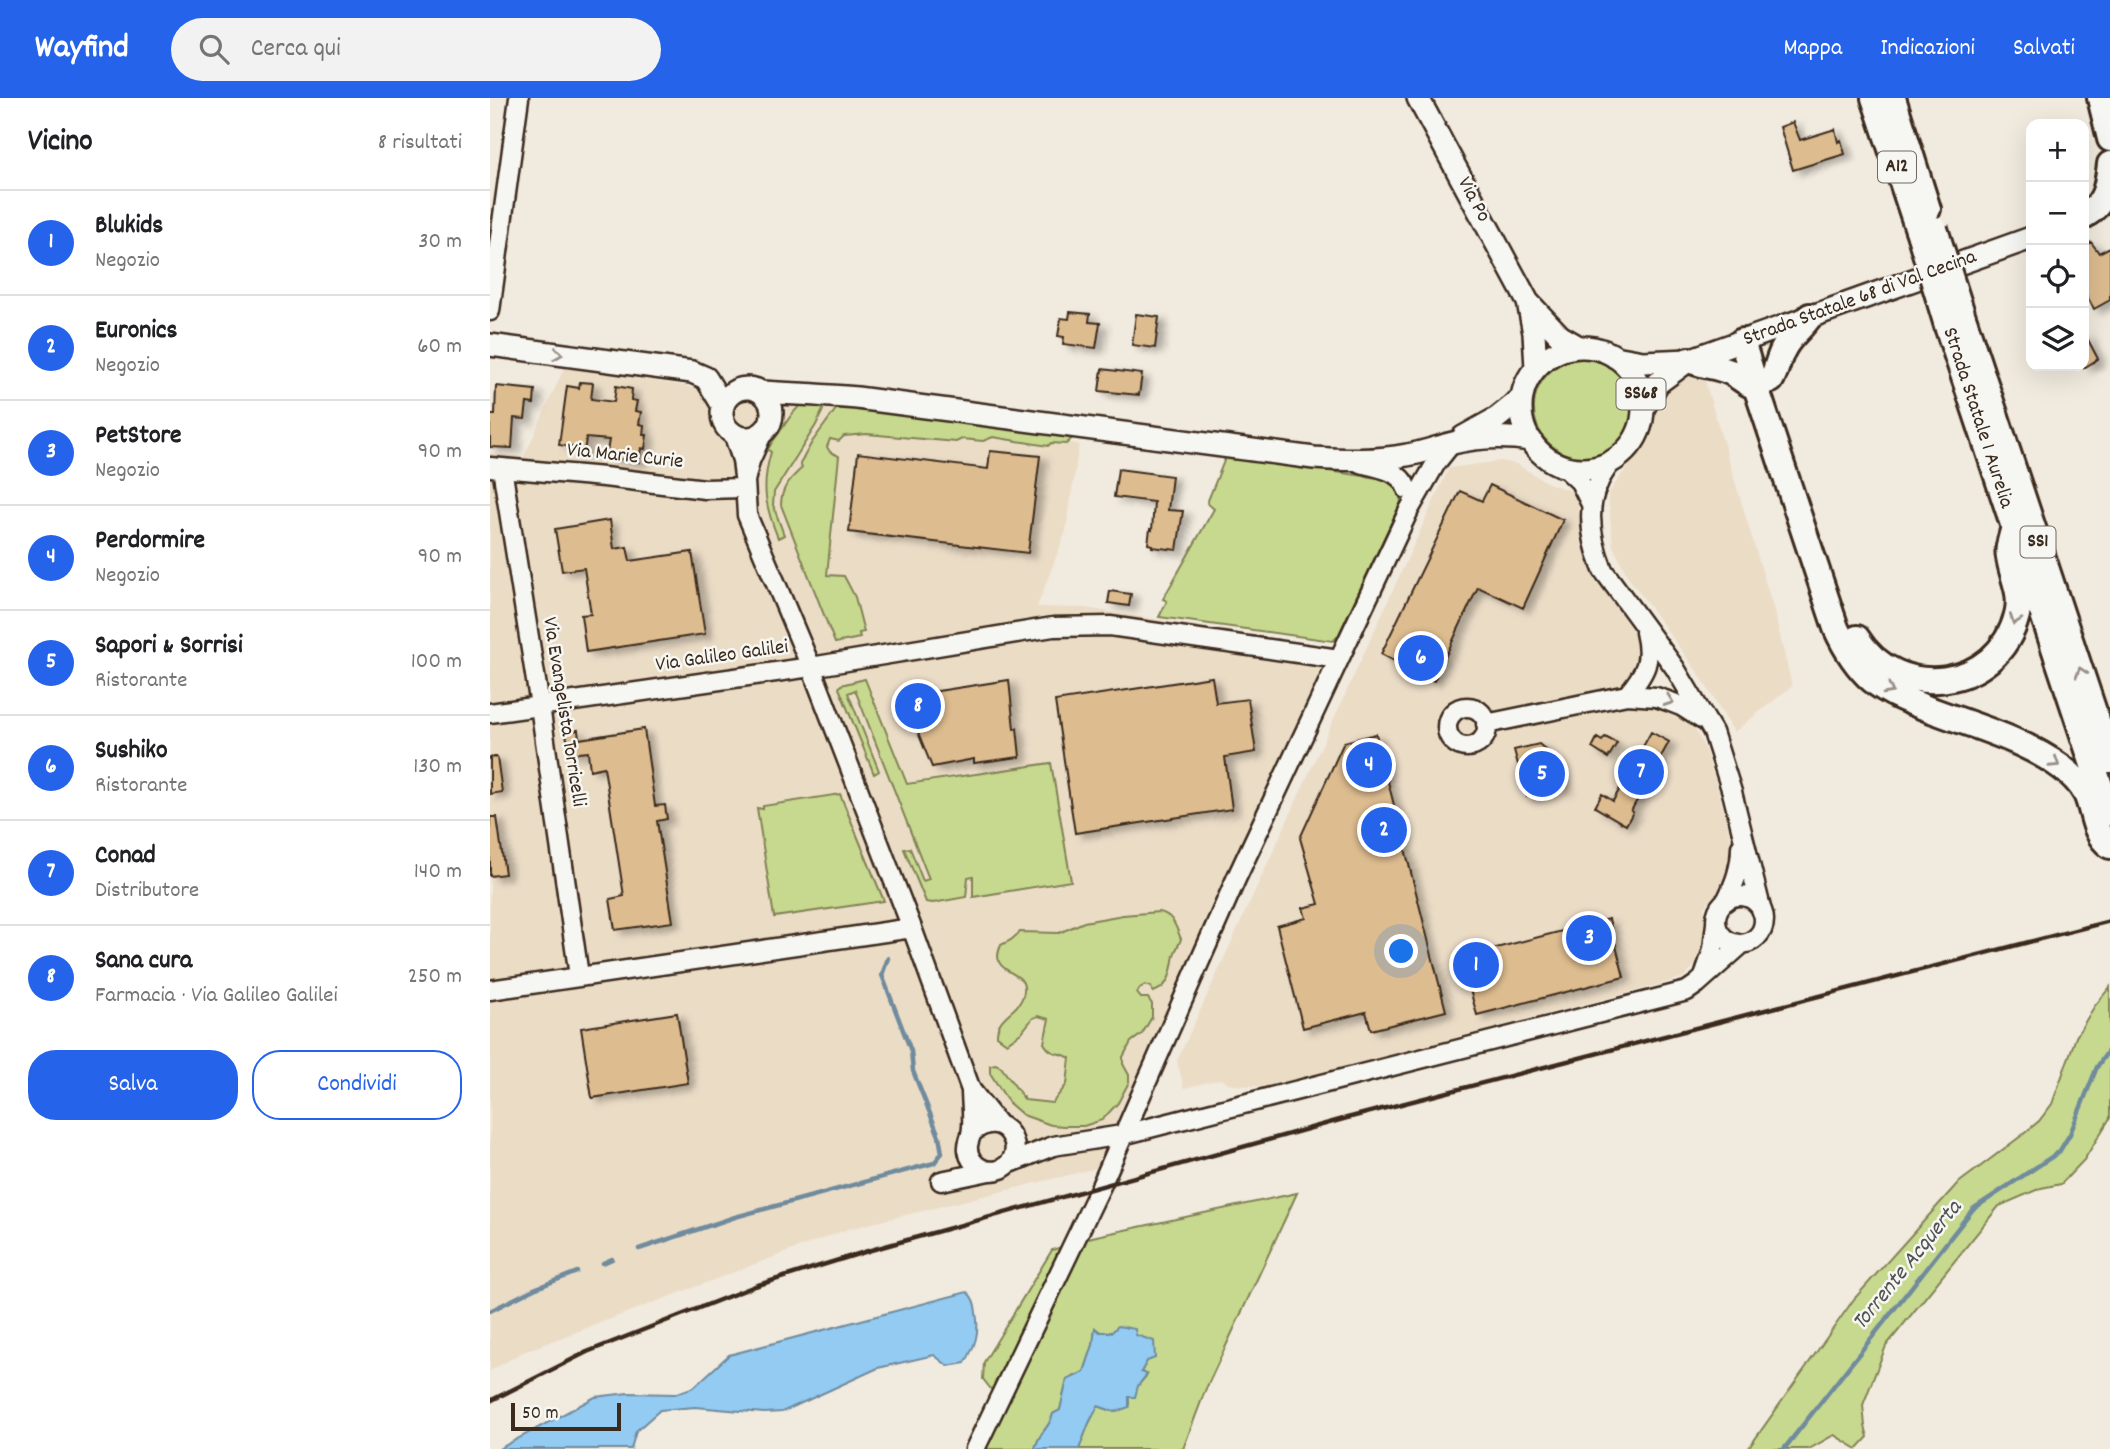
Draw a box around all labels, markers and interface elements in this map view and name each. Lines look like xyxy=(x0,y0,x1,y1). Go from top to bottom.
search box xyxy=(171,18,661,81)
text: Wayfind xyxy=(35,26,129,73)
icon: search xyxy=(195,30,233,68)
text: Cerca qui xyxy=(251,31,341,68)
text: Mappa xyxy=(1783,32,1842,66)
text: Indicazioni xyxy=(1880,32,1975,66)
text: Salvati xyxy=(2013,32,2075,66)
map controls xyxy=(2026,119,2089,371)
button: + xyxy=(2026,119,2089,182)
text: Vicino xyxy=(28,122,93,165)
text: 8 risultati xyxy=(378,127,462,160)
road number: A12 xyxy=(1878,152,1916,183)
street label: Via Po xyxy=(1449,172,1497,228)
button: − xyxy=(2026,182,2089,245)
text: Blukids xyxy=(95,208,163,245)
text: 1 xyxy=(48,226,54,259)
text: 30 m xyxy=(418,226,462,259)
street label: Strada Statale 68 di Val Cecina xyxy=(1739,242,1982,355)
text: Negozio xyxy=(95,245,160,278)
button: locate xyxy=(2026,245,2089,308)
button: layers xyxy=(2026,308,2089,371)
text: Euronics xyxy=(95,313,177,350)
street label: Strada Statale 1 Aurelia xyxy=(1934,324,2021,513)
text: 2 xyxy=(46,331,56,364)
text: 60 m xyxy=(417,331,462,364)
one-way arrow xyxy=(552,346,563,361)
text: Negozio xyxy=(95,350,160,383)
road number: SS68 xyxy=(1616,378,1666,410)
text: PetStore xyxy=(95,418,182,455)
text: 3 xyxy=(46,436,56,469)
text: 90 m xyxy=(418,436,462,469)
street label: Via Marie Curie xyxy=(565,436,685,478)
text: Negozio xyxy=(95,455,160,488)
text: Perdormire xyxy=(95,523,205,560)
road number: SS1 xyxy=(2020,526,2056,558)
text: 4 xyxy=(46,541,56,574)
text: 90 m xyxy=(418,541,462,574)
text: Negozio xyxy=(95,560,160,593)
one-way arrow xyxy=(2009,614,2023,626)
street label: Via Evangelista Torricelli xyxy=(533,615,593,809)
text: Sapori & Sorrisi xyxy=(95,628,243,665)
pin: 6 xyxy=(1398,632,1444,684)
street label: Via Galileo Galilei xyxy=(654,633,790,681)
text: 5 xyxy=(46,646,56,679)
text: 100 m xyxy=(411,646,462,679)
text: Ristorante xyxy=(95,665,187,698)
one-way arrow xyxy=(2075,666,2089,679)
pin: 8 xyxy=(895,680,941,732)
one-way arrow xyxy=(1882,682,1894,696)
one-way arrow xyxy=(1662,693,1674,707)
text: Sushiko xyxy=(95,733,168,770)
pin: 4 xyxy=(1346,739,1392,791)
pin: 7 xyxy=(1618,746,1664,798)
pin: 5 xyxy=(1519,748,1565,800)
text: 6 xyxy=(45,751,57,784)
text: 130 m xyxy=(413,751,462,784)
one-way arrow xyxy=(2047,755,2060,768)
text: Ristorante xyxy=(95,770,187,803)
pin: 2 xyxy=(1361,804,1407,856)
text: Conad xyxy=(95,838,156,875)
text: 7 xyxy=(47,856,55,889)
text: 140 m xyxy=(414,856,462,889)
text: Distributore xyxy=(95,875,199,908)
pin: 3 xyxy=(1566,912,1612,964)
your location xyxy=(1384,934,1418,968)
pin: 1 xyxy=(1453,939,1499,991)
text: Sana cura xyxy=(95,943,192,980)
text: 8 xyxy=(46,961,56,994)
text: 250 m xyxy=(408,961,462,994)
text: Farmacia · Via Galileo Galilei xyxy=(95,980,338,1013)
button: Salva xyxy=(28,1050,238,1120)
button: Condividi xyxy=(252,1050,462,1120)
water label: Torrente Acquerta xyxy=(1845,1193,1972,1338)
scale bar xyxy=(511,1400,621,1432)
text: 50 m xyxy=(522,1401,559,1428)

